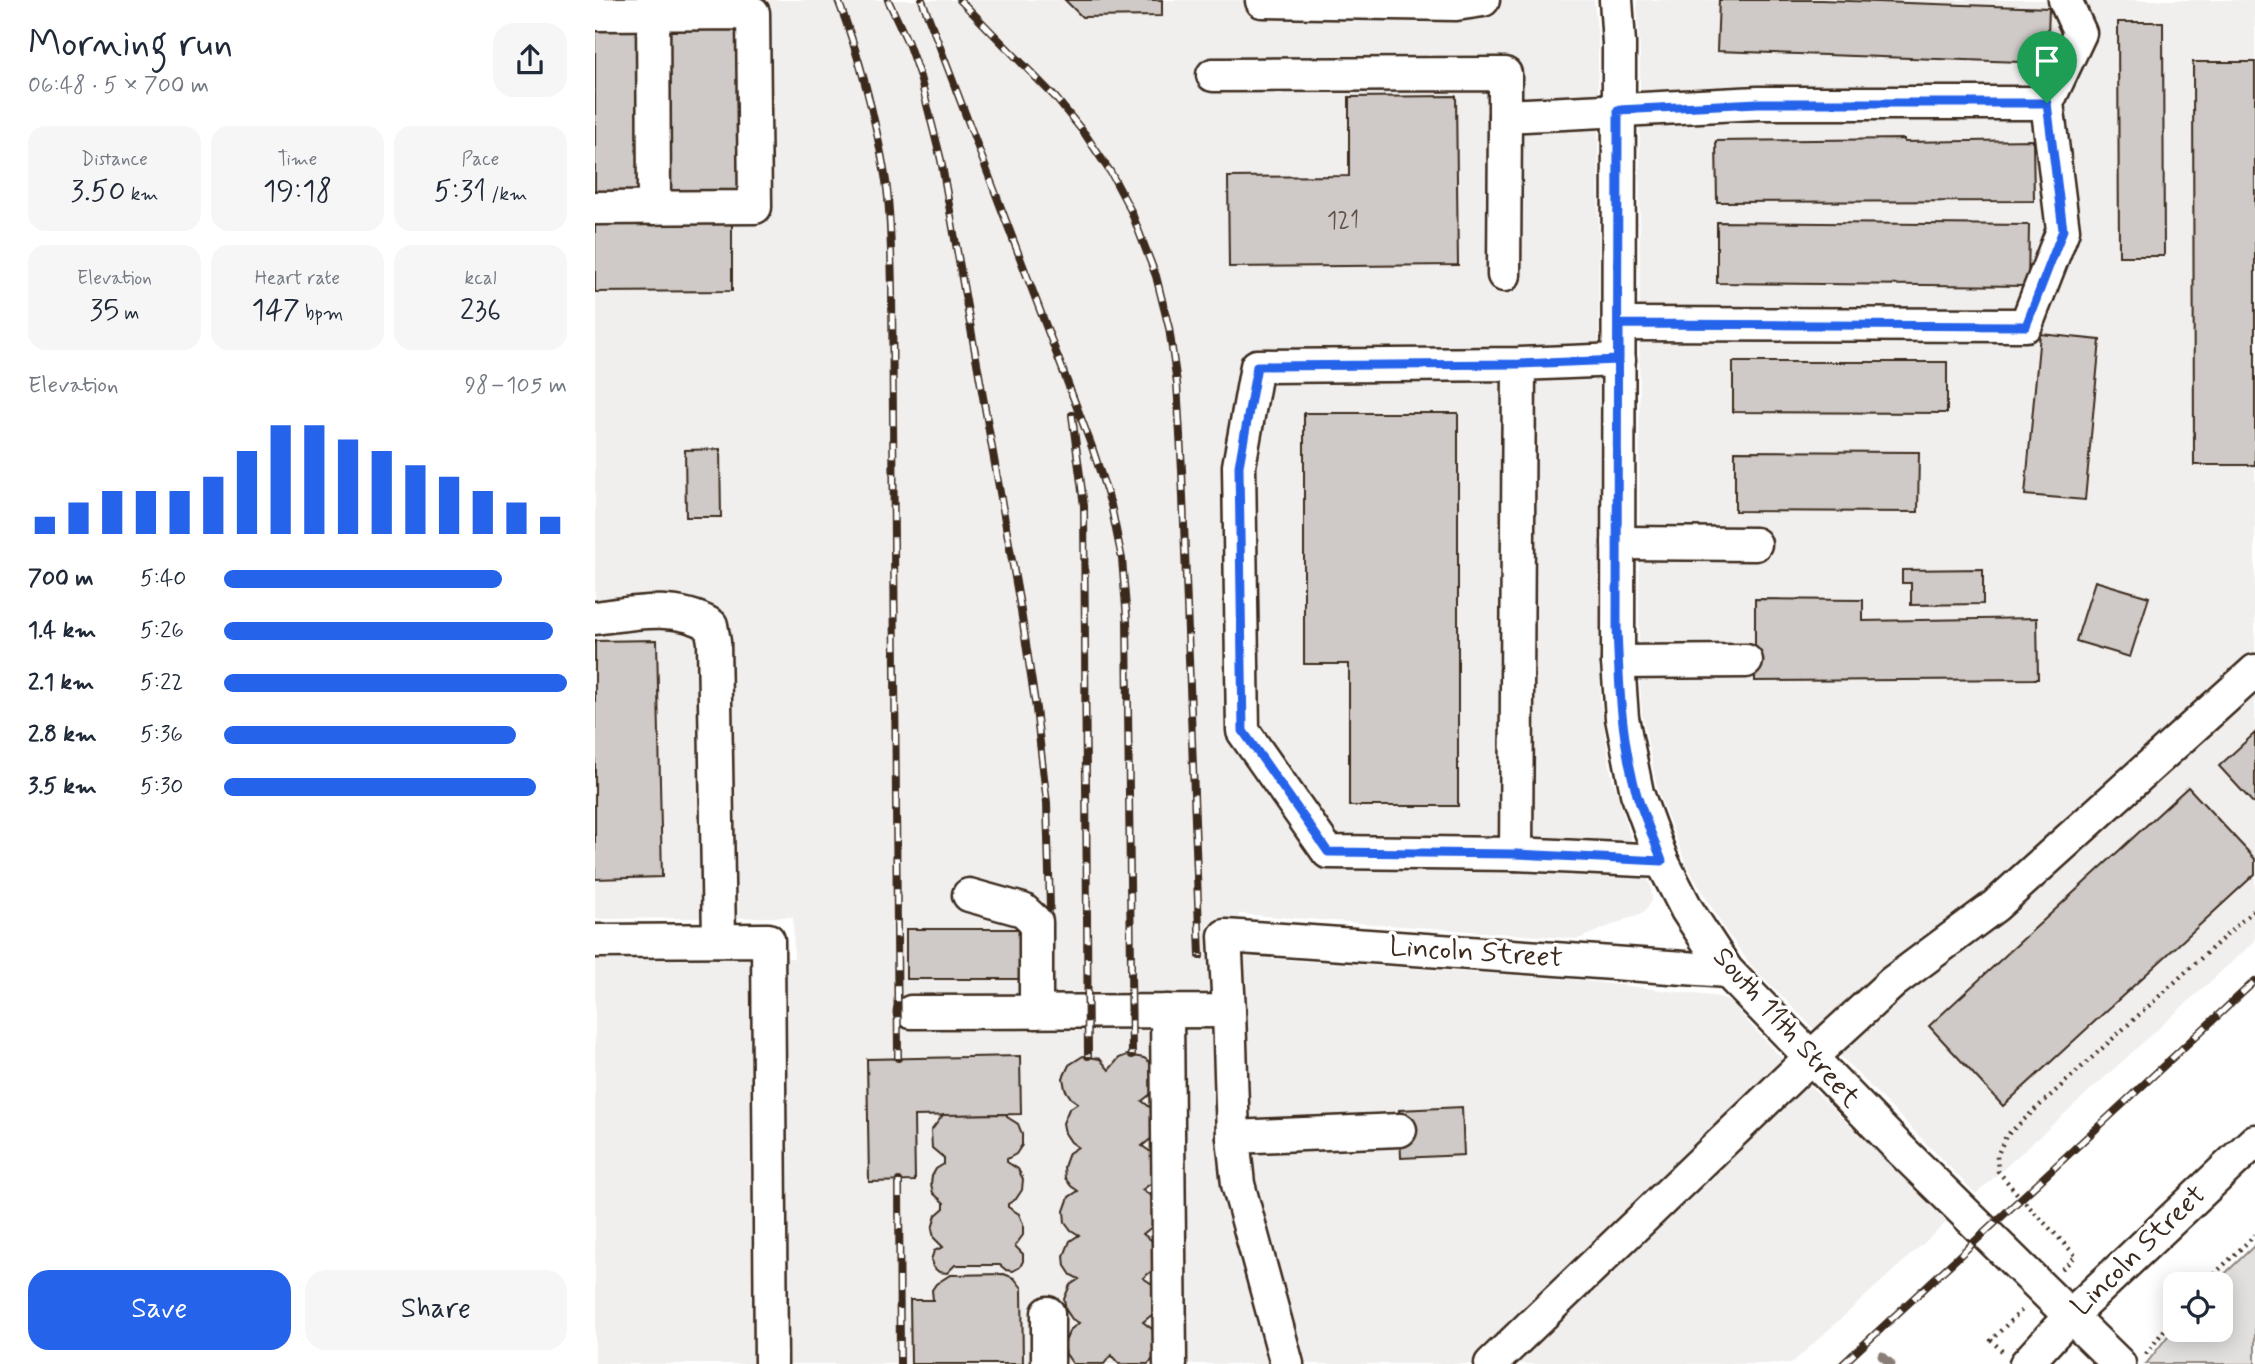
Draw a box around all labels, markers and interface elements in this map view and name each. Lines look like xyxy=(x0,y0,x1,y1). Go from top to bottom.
text: Morning run xyxy=(28,20,233,69)
button: share xyxy=(493,23,567,97)
pin xyxy=(2017,31,2077,103)
icon: arrive xyxy=(2028,42,2066,80)
text: 06:48 · 5 × 700 m xyxy=(28,71,209,101)
text: Distance xyxy=(81,147,148,172)
text: Time xyxy=(278,147,317,172)
text: Pace xyxy=(462,147,499,172)
text: 3.50 xyxy=(71,172,126,211)
text: 19:18 xyxy=(263,172,332,211)
text: 5:31 xyxy=(434,172,486,211)
text: km xyxy=(126,182,158,207)
text: /km xyxy=(486,182,527,207)
house number: 121 xyxy=(1327,206,1359,237)
text: Elevation xyxy=(77,266,152,291)
text: Heart rate xyxy=(255,266,340,291)
text: kcal xyxy=(465,266,496,291)
text: 35 xyxy=(90,291,119,330)
text: 147 xyxy=(252,291,300,330)
text: 236 xyxy=(460,291,501,330)
text: m xyxy=(119,301,139,326)
text: bpm xyxy=(300,301,343,326)
text: Elevation xyxy=(28,371,119,401)
text: 98–105 m xyxy=(465,371,567,401)
text: 700 m xyxy=(28,564,93,594)
text: 5:40 xyxy=(140,564,186,594)
text: 1.4 km xyxy=(28,616,96,646)
text: 5:26 xyxy=(140,616,184,646)
text: 2.1 km xyxy=(28,668,94,698)
text: 5:22 xyxy=(140,668,183,698)
text: 2.8 km xyxy=(28,720,97,750)
text: 5:36 xyxy=(140,720,183,750)
text: 3.5 km xyxy=(28,772,97,802)
text: 5:30 xyxy=(140,772,184,802)
street label: Lincoln Street xyxy=(1388,928,1564,978)
street label: South 11th Street xyxy=(1704,940,1868,1117)
street label: Lincoln Street xyxy=(2064,1177,2214,1325)
button: Save xyxy=(28,1270,291,1350)
button: Share xyxy=(305,1270,567,1350)
map controls xyxy=(2163,1272,2233,1342)
button: locate xyxy=(2163,1272,2233,1342)

